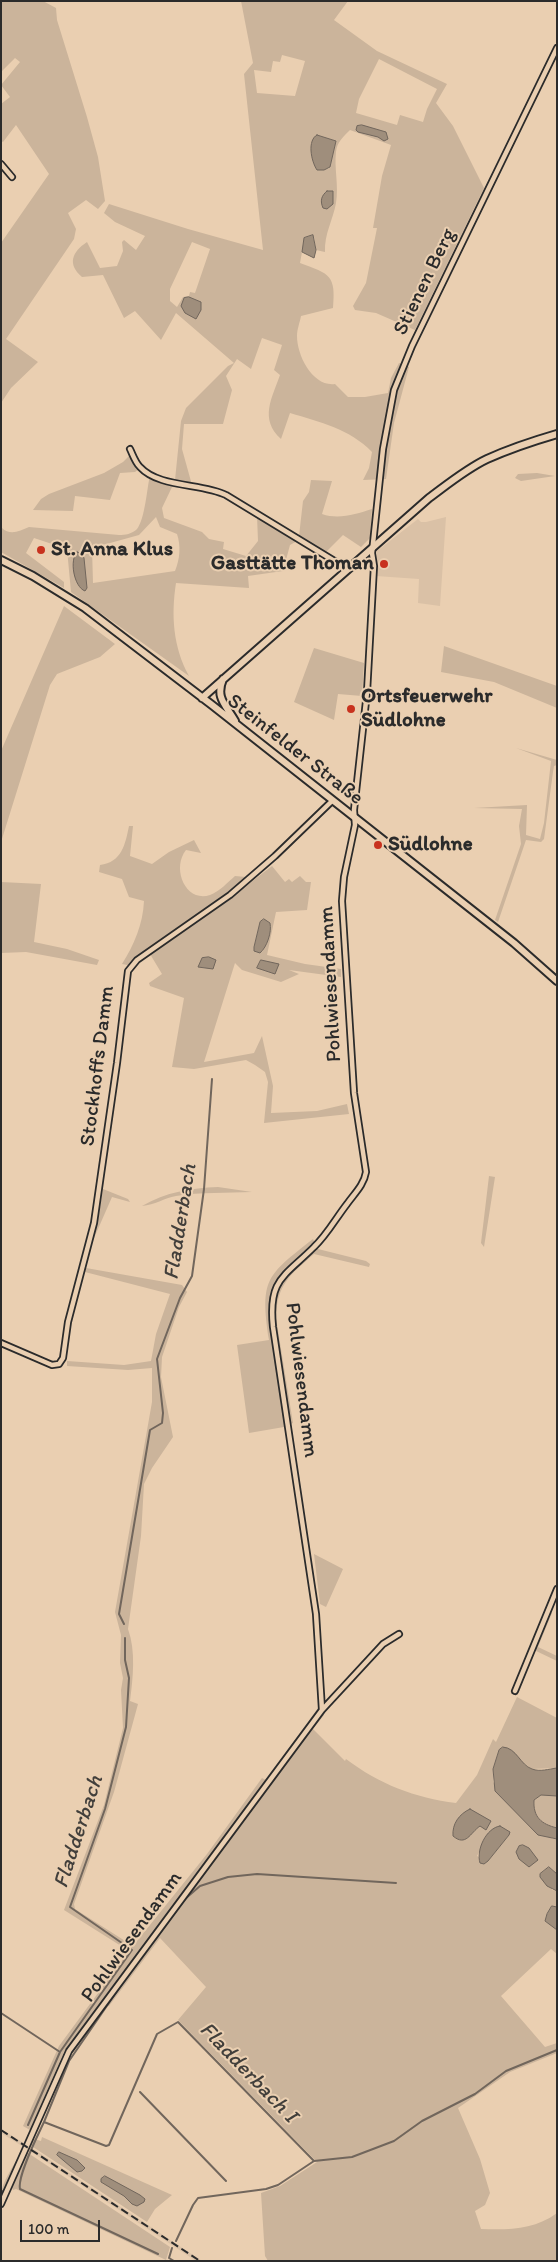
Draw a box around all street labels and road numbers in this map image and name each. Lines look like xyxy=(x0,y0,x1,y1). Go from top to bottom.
street label: Stienen Berg xyxy=(388,225,462,339)
street label: Steinfelder Straße xyxy=(222,689,368,811)
street label: Pohlwiesendamm xyxy=(314,905,348,1063)
street label: Stockhoffs Damm xyxy=(76,984,120,1148)
street label: Pohlwiesendamm xyxy=(279,1301,323,1459)
street label: Pohlwiesendamm xyxy=(76,1866,188,2008)

